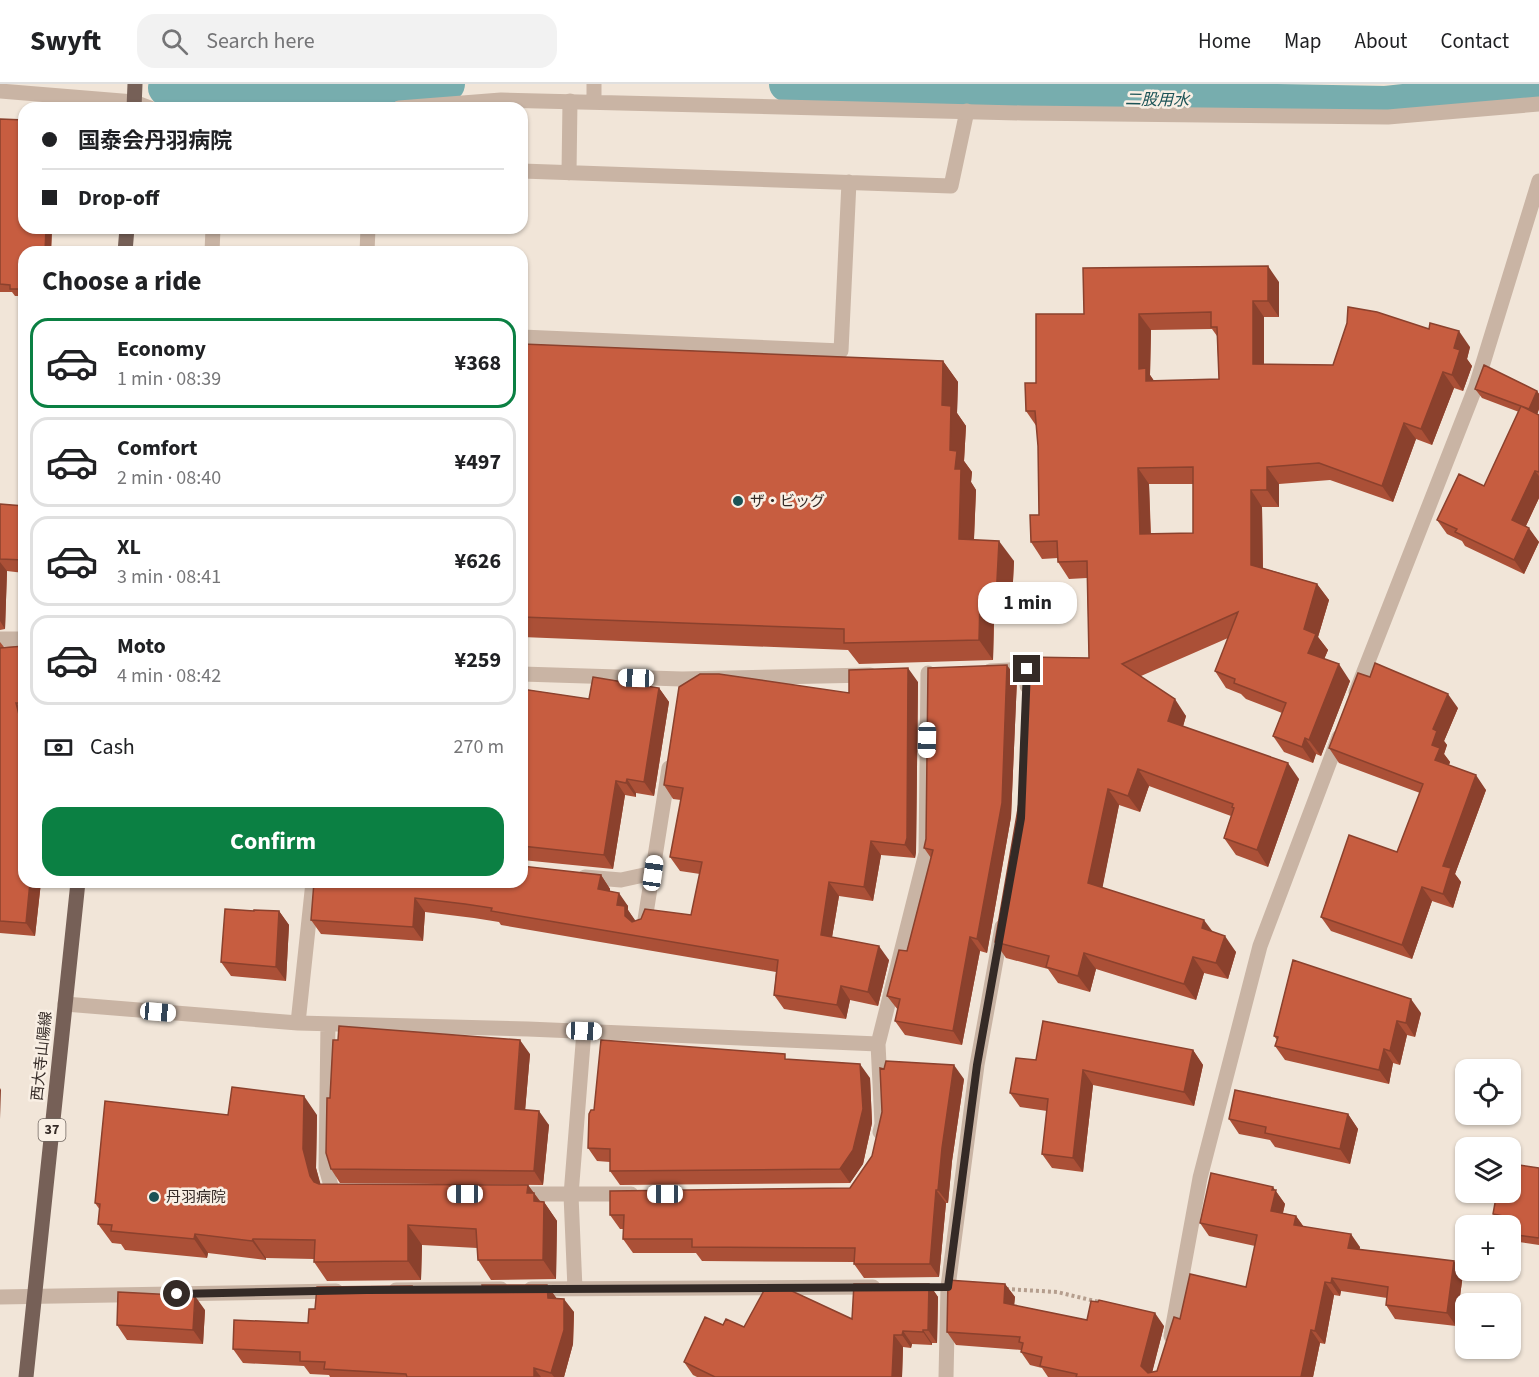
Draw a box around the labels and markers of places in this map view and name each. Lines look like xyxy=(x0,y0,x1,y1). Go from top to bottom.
place label: ザ・ビッグ xyxy=(750,491,825,512)
marker: ザ・ビッグ xyxy=(731,494,745,508)
place label: 丹羽病院 xyxy=(166,1187,226,1208)
marker: 丹羽病院 xyxy=(147,1190,161,1204)

